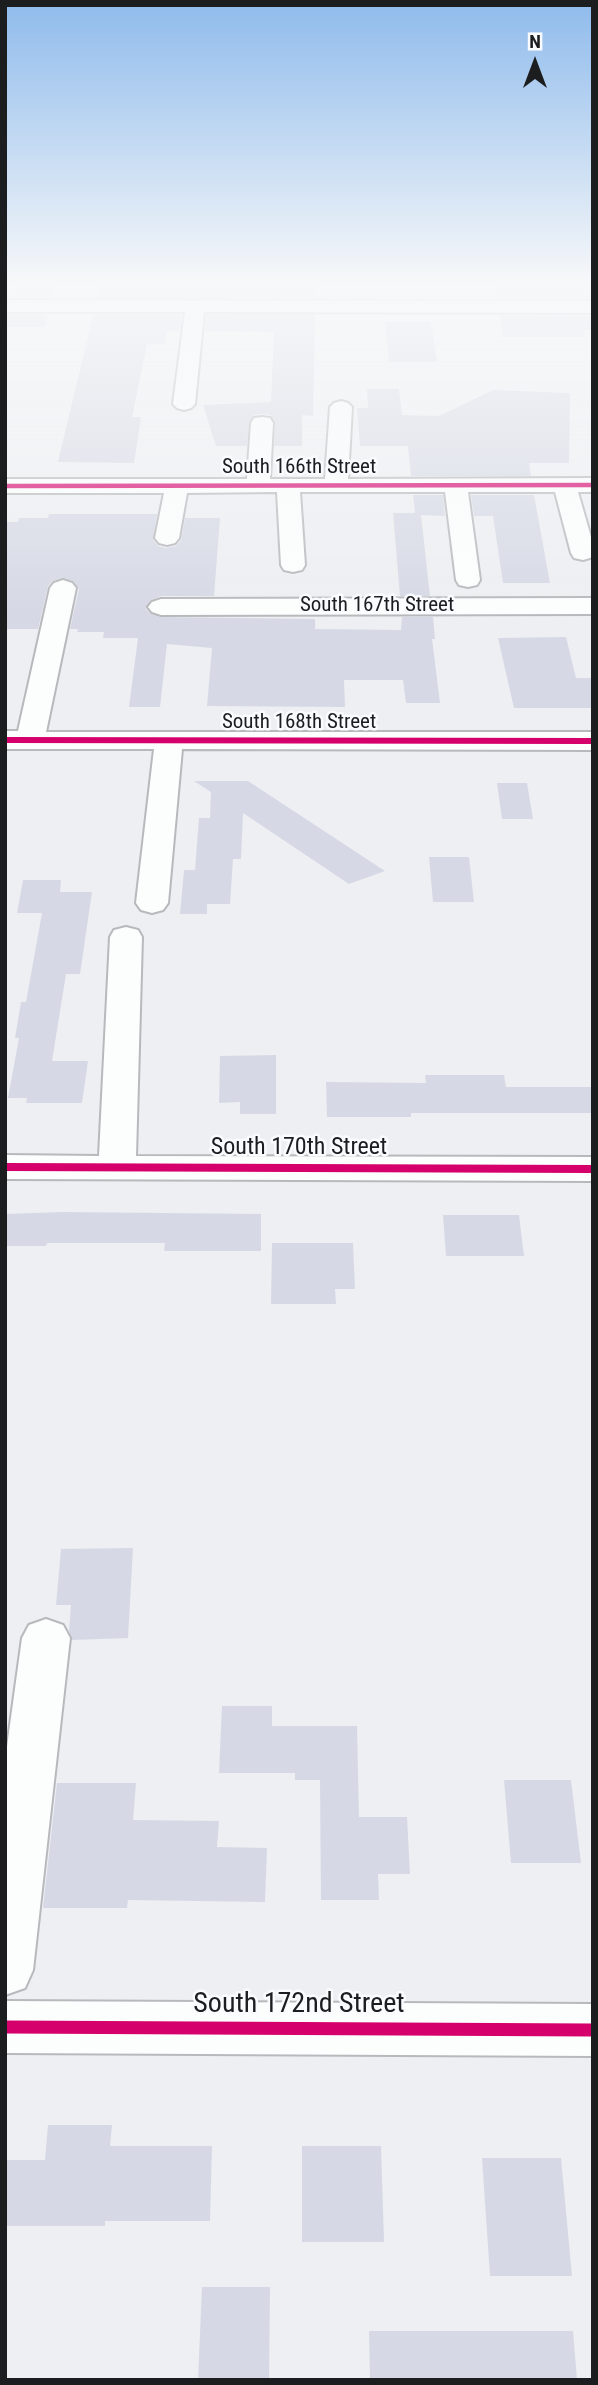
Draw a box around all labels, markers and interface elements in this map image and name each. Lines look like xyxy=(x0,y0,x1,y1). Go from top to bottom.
north arrow xyxy=(500,28,570,98)
text: N xyxy=(529,30,541,53)
street label: South 166th Street xyxy=(222,455,376,481)
street label: South 167th Street xyxy=(300,593,454,619)
street label: South 168th Street xyxy=(222,710,376,736)
street label: South 170th Street xyxy=(211,1134,387,1162)
street label: South 172nd Street xyxy=(193,1988,405,2022)

